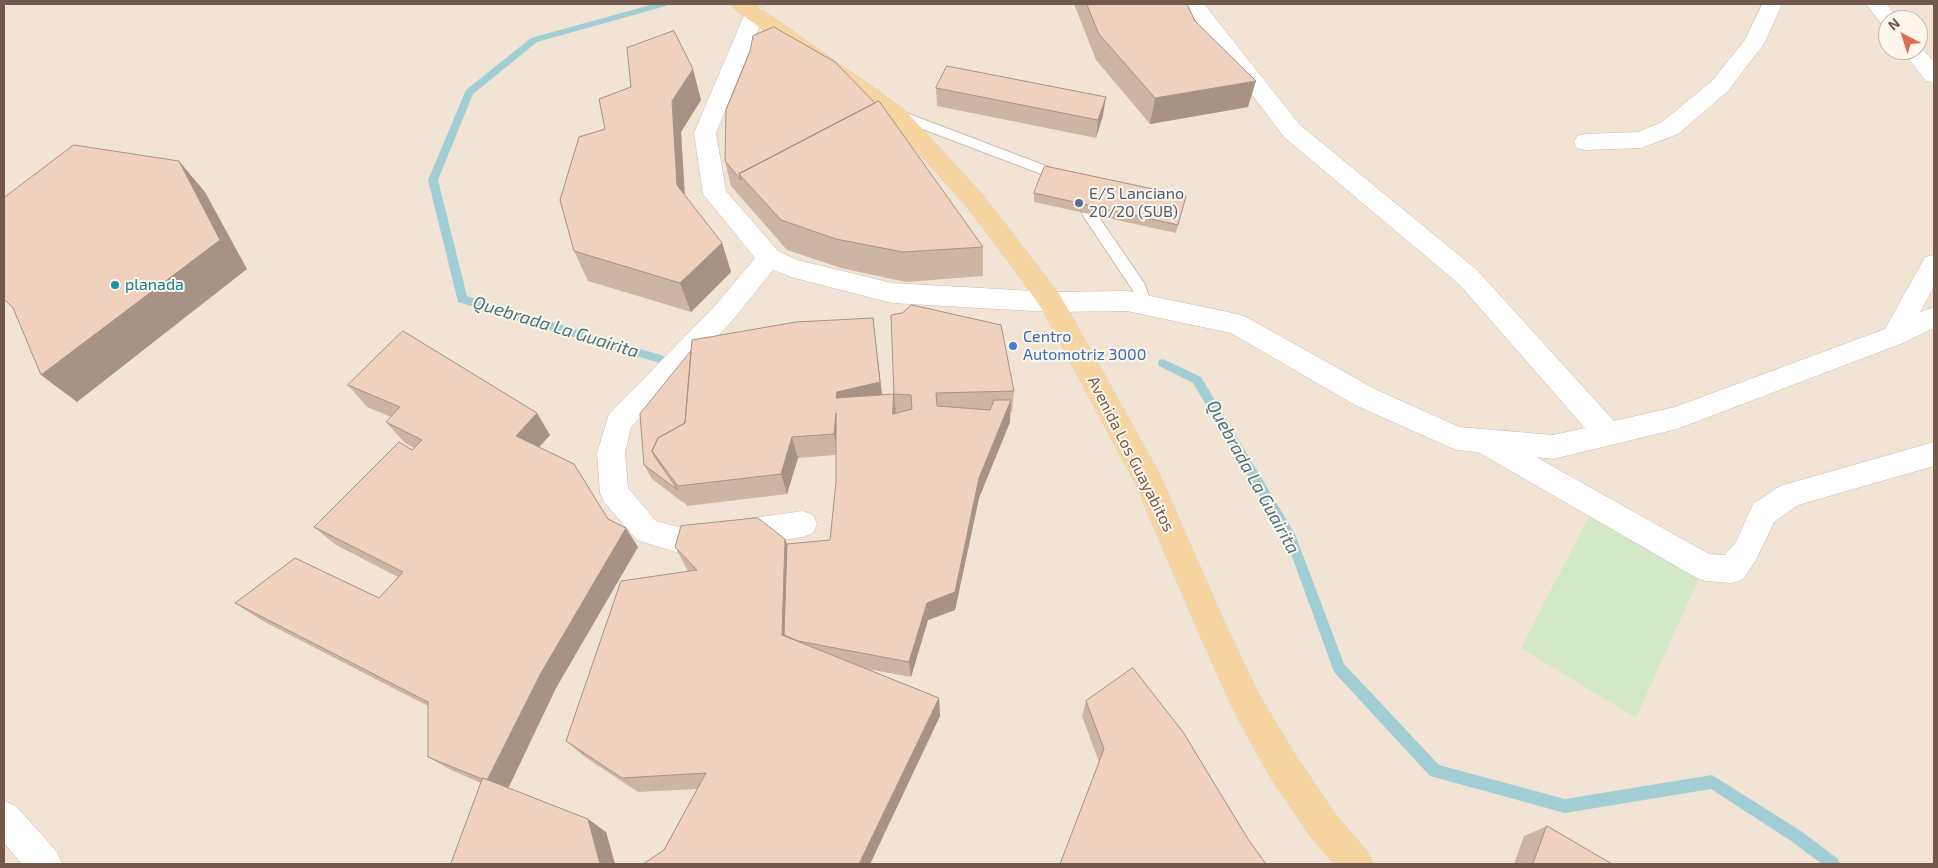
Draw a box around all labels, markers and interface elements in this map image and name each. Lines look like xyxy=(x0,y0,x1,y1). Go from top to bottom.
north arrow xyxy=(1878,10,1928,60)
text: N xyxy=(1884,14,1903,34)
place label: E/S Lanciano 20/20 (SUB) xyxy=(1089,184,1184,222)
marker: E/S Lanciano 20/20 (SUB) xyxy=(1073,197,1085,209)
place label: planada xyxy=(125,275,184,295)
marker: planada xyxy=(109,279,121,291)
water label: Quebrada La Guairita xyxy=(470,291,642,363)
place label: Centro Automotriz 3000 xyxy=(1023,327,1146,365)
marker: Centro Automotriz 3000 xyxy=(1007,340,1019,352)
street label: Avenida Los Guayabitos xyxy=(1083,373,1179,535)
water label: Quebrada La Guairita xyxy=(1202,396,1304,558)

